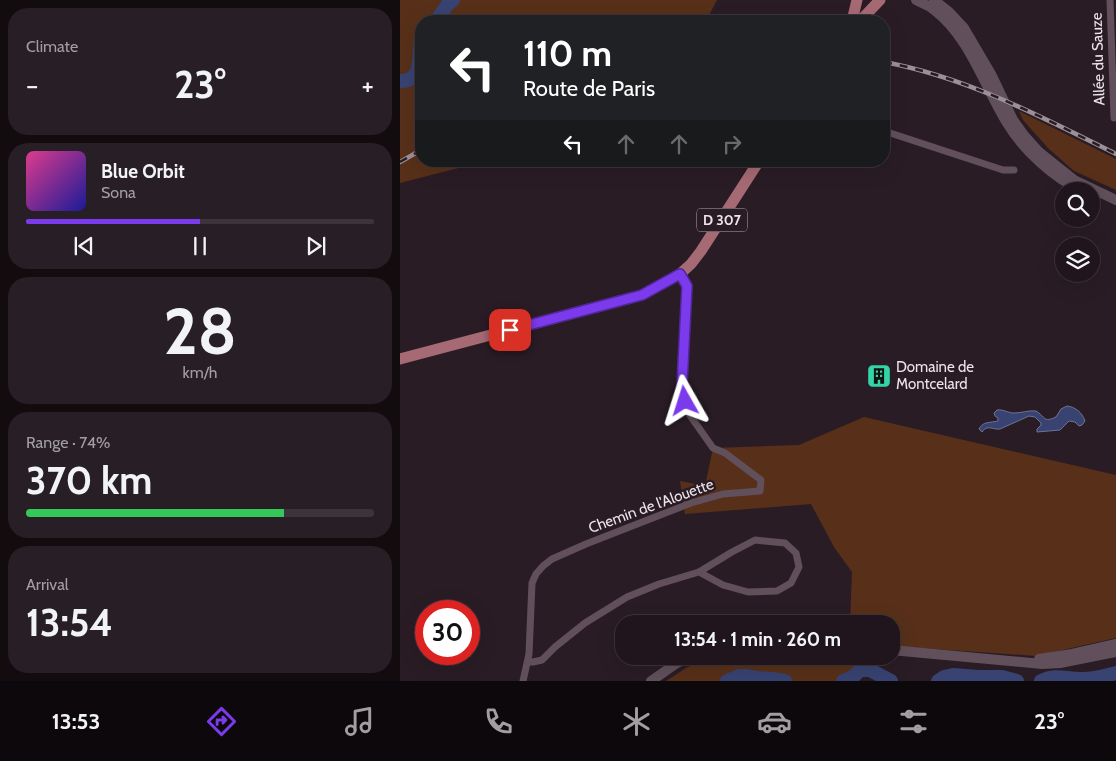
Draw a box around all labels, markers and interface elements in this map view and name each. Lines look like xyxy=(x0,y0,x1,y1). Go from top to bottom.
street label: Allée du Sauze xyxy=(1087,12,1109,106)
text: 110 m xyxy=(523,32,612,75)
icon: left xyxy=(440,35,505,100)
text: Climate xyxy=(26,37,78,56)
text: 23° xyxy=(174,61,226,108)
text: − xyxy=(26,68,38,102)
text: + xyxy=(362,68,374,102)
text: Route de Paris xyxy=(523,75,655,102)
icon: left xyxy=(559,130,587,158)
icon: ahead xyxy=(612,130,640,158)
icon: ahead xyxy=(665,130,693,158)
icon: right xyxy=(718,130,746,158)
text: Blue Orbit xyxy=(101,160,185,183)
map controls xyxy=(1055,182,1100,282)
button: search xyxy=(1055,182,1100,227)
text: Sona xyxy=(101,183,136,202)
road number: D 307 xyxy=(697,208,747,232)
icon: previous xyxy=(70,232,98,260)
icon: pause xyxy=(186,232,214,260)
icon: next xyxy=(302,232,330,260)
button: layers xyxy=(1055,237,1100,282)
text: 28 xyxy=(163,291,237,370)
pin xyxy=(489,309,531,351)
icon: arrive xyxy=(496,316,524,344)
place label: Domaine de Montcelard xyxy=(896,358,974,393)
text: km/h xyxy=(182,363,218,382)
building icon: Domaine de Montcelard xyxy=(866,363,892,389)
position arrow xyxy=(658,374,710,426)
text: Range · 74% xyxy=(26,433,110,452)
text: 370 km xyxy=(26,457,152,504)
street label: Chemin de l'Alouette xyxy=(586,475,716,537)
text: Arrival xyxy=(26,575,69,594)
text: 13:54 xyxy=(26,599,113,646)
speed limit sign: 30 xyxy=(415,600,480,665)
text: 13:54 · 1 min · 260 m xyxy=(674,628,841,651)
icon: directions xyxy=(204,704,239,739)
icon: music xyxy=(342,704,377,739)
icon: phone xyxy=(481,704,516,739)
icon: climate xyxy=(619,704,654,739)
icon: car xyxy=(757,704,792,739)
icon: filters xyxy=(896,704,931,739)
text: 13:53 xyxy=(52,708,100,735)
text: 23° xyxy=(1034,708,1064,735)

